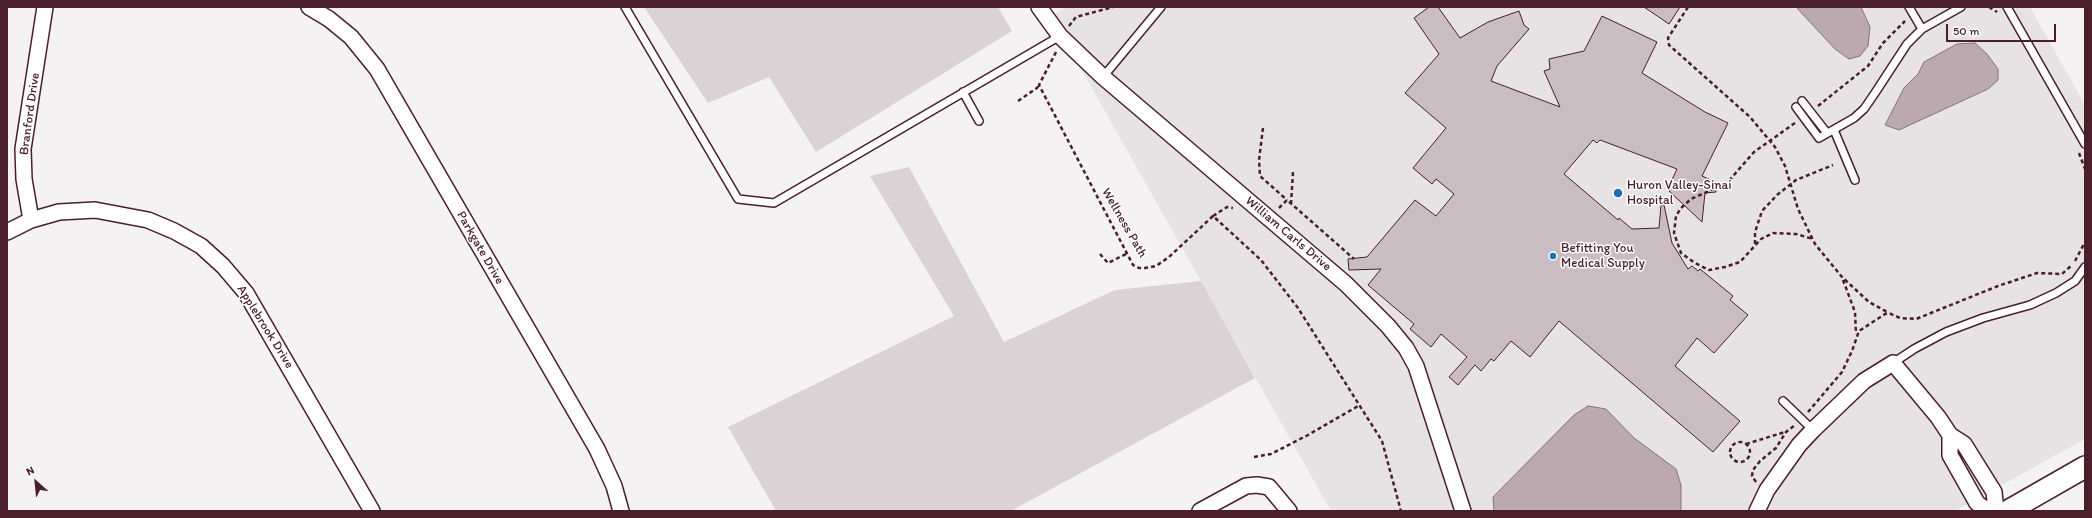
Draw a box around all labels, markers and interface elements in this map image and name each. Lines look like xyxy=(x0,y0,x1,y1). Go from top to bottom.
scale bar xyxy=(1948,16,2058,42)
text: 50 m xyxy=(1953,24,1979,38)
street label: Branford Drive xyxy=(16,72,44,156)
place label: Huron Valley-Sinai Hospital xyxy=(1627,178,1732,209)
street label: Wellness Path xyxy=(1098,186,1150,260)
marker: Huron Valley-Sinai Hospital xyxy=(1612,187,1624,199)
street label: William Carls Drive xyxy=(1242,193,1334,275)
street label: Parkgate Drive xyxy=(453,209,507,287)
place label: Befitting You Medical Supply xyxy=(1561,241,1645,272)
marker: Befitting You Medical Supply xyxy=(1548,251,1558,261)
street label: Applebrook Drive xyxy=(233,282,297,372)
north arrow xyxy=(16,462,56,502)
text: N xyxy=(24,463,37,478)

